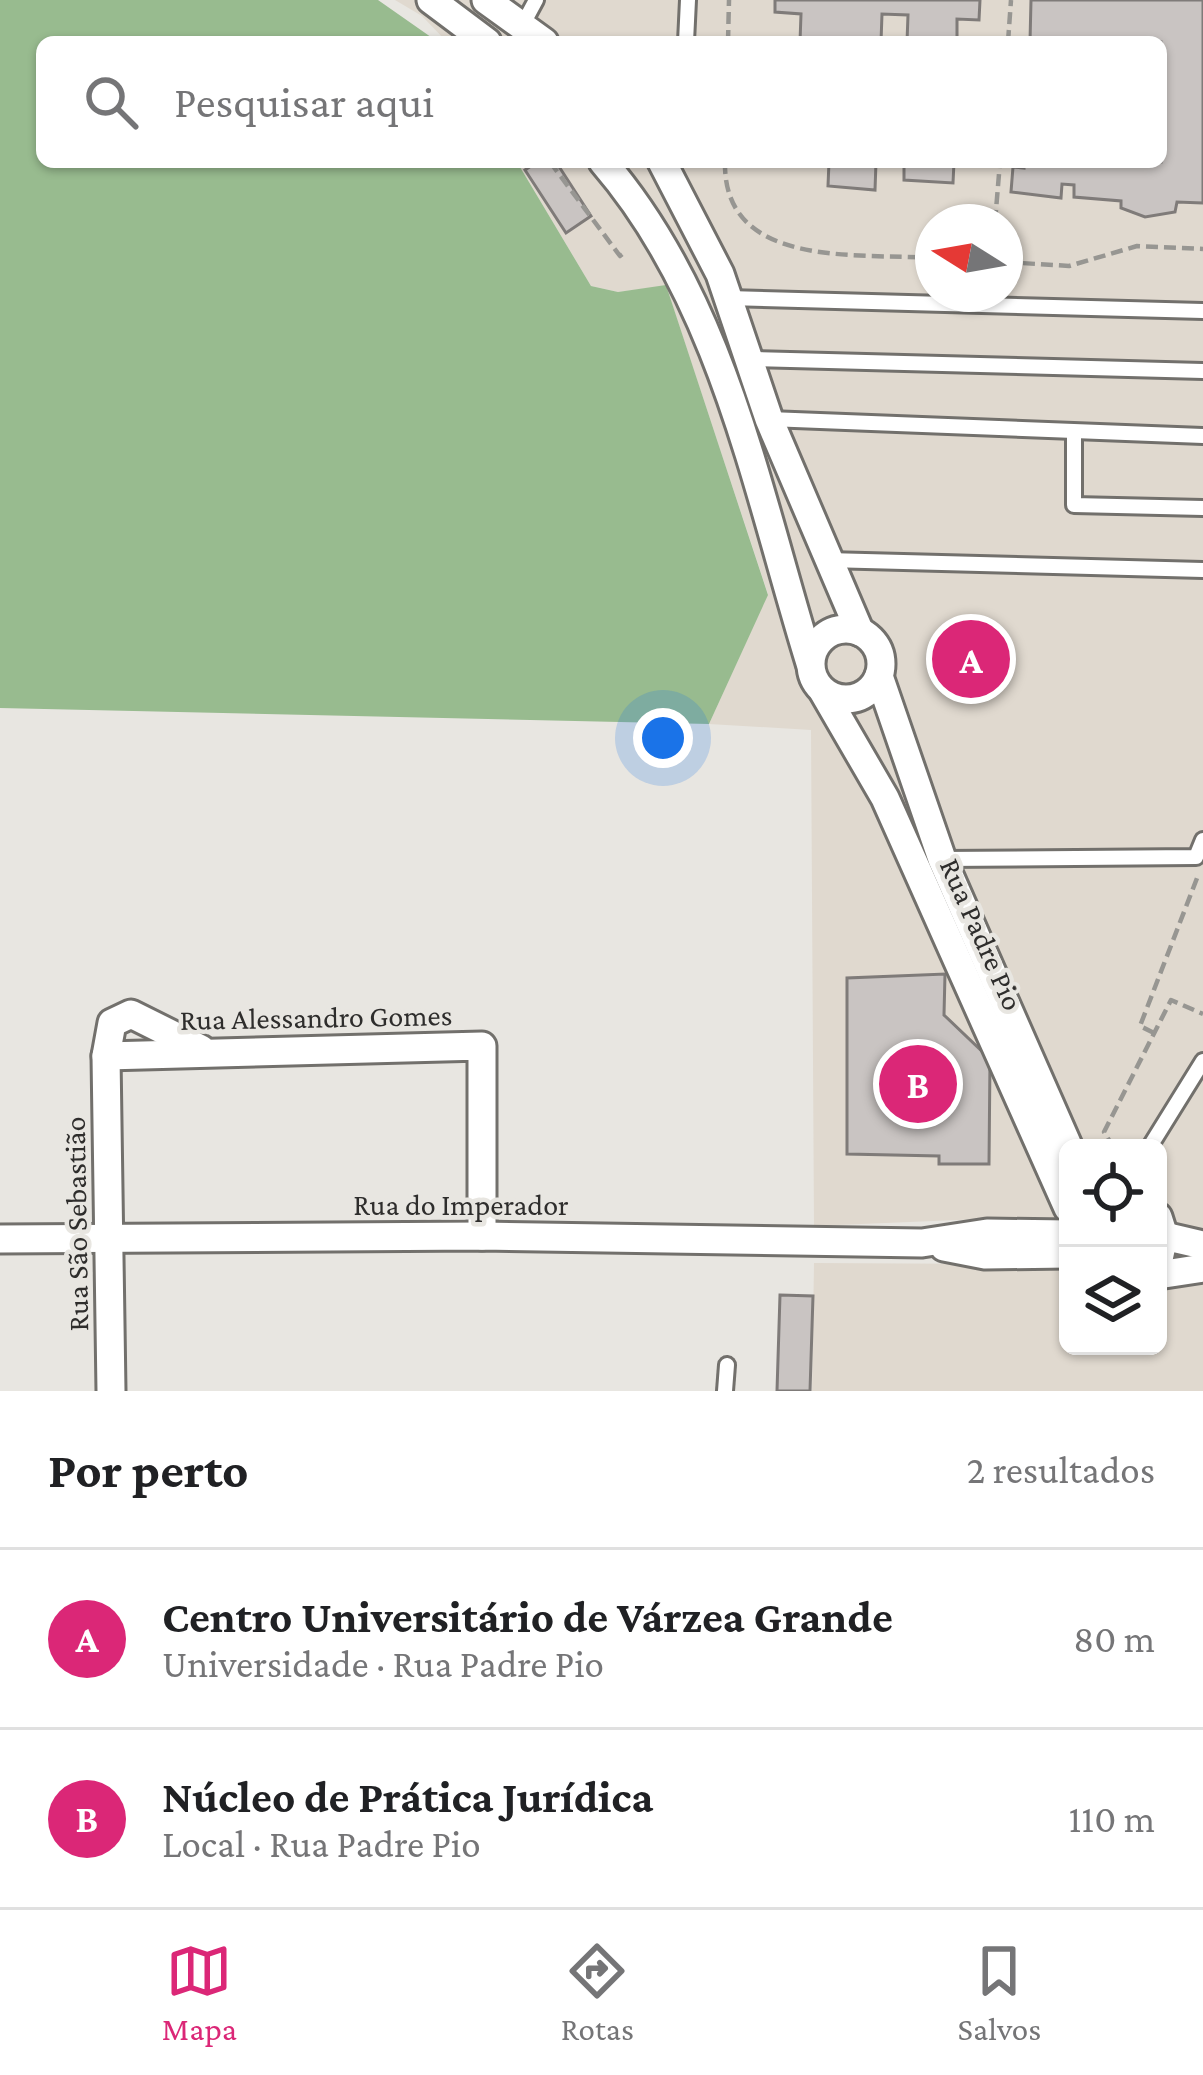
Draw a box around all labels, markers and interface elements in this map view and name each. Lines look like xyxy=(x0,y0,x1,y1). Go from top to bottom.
search box xyxy=(36,36,1167,168)
icon: search xyxy=(78,69,144,135)
text: Pesquisar aqui xyxy=(174,77,434,127)
north arrow xyxy=(915,204,1023,312)
pin: A xyxy=(932,614,1010,704)
your location xyxy=(633,708,693,768)
street label: Rua Padre Pio xyxy=(934,853,1030,1015)
street label: Rua Alessandro Gomes xyxy=(179,998,453,1036)
pin: B xyxy=(879,1039,957,1129)
street label: Rua São Sebastião xyxy=(58,1116,94,1332)
map controls xyxy=(1059,1139,1167,1355)
button: locate xyxy=(1059,1139,1167,1247)
street label: Rua do Imperador xyxy=(353,1188,569,1222)
button: layers xyxy=(1059,1247,1167,1355)
text: Por perto xyxy=(48,1441,249,1498)
text: 2 resultados xyxy=(967,1448,1155,1491)
text: Centro Universitário de Várzea Grande xyxy=(162,1592,893,1642)
text: A xyxy=(75,1617,99,1660)
text: 80 m xyxy=(1073,1617,1155,1660)
text: Universidade · Rua Padre Pio xyxy=(162,1642,604,1685)
text: Núcleo de Prática Jurídica xyxy=(162,1772,653,1822)
text: B xyxy=(76,1797,98,1840)
text: 110 m xyxy=(1068,1797,1155,1840)
text: Local · Rua Padre Pio xyxy=(162,1822,481,1865)
tab: Mapa xyxy=(162,1938,237,2047)
tab: Rotas xyxy=(561,1938,634,2047)
tab: Salvos xyxy=(958,1938,1041,2047)

